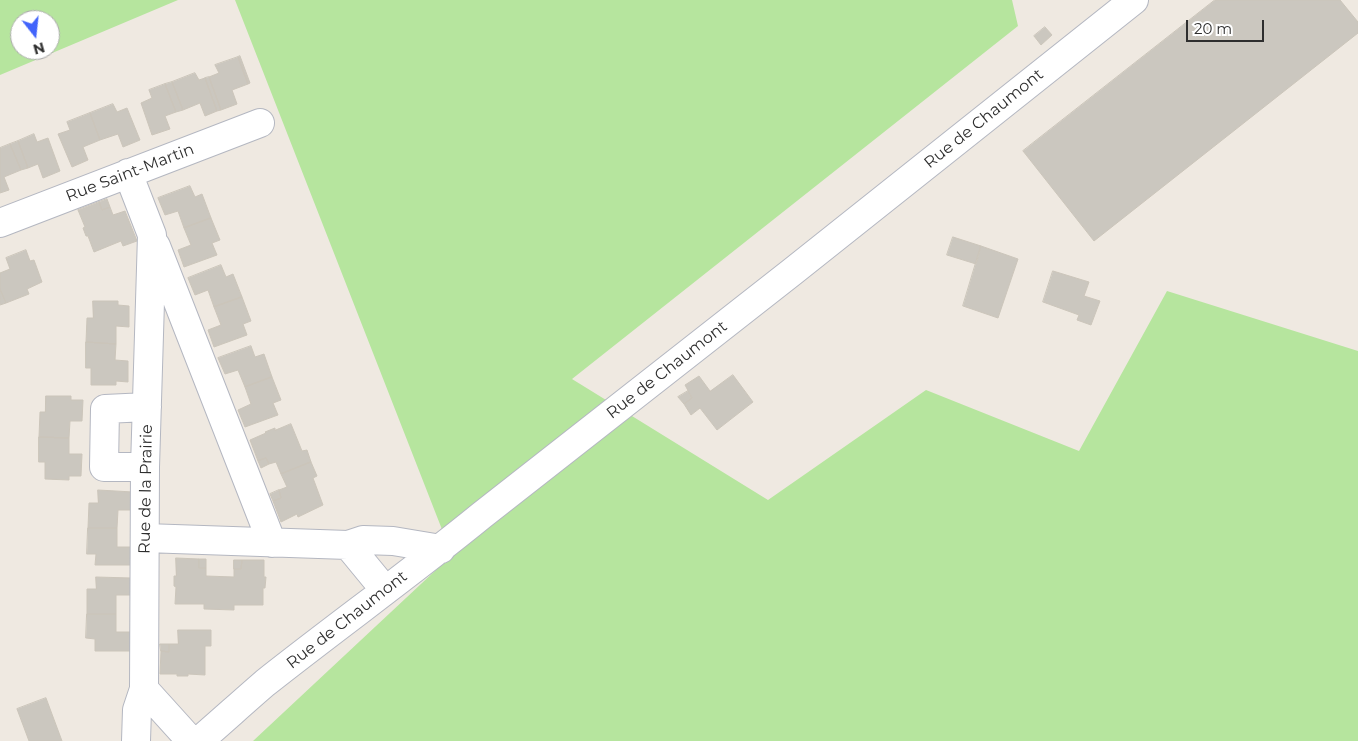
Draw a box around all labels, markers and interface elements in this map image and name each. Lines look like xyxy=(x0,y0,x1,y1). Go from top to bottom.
north arrow xyxy=(10,10,60,60)
scale bar xyxy=(1188,10,1266,42)
text: 20 m xyxy=(1194,19,1232,38)
text: N xyxy=(31,38,47,59)
street label: Rue de Chaumont xyxy=(921,65,1047,173)
street label: Rue Saint-Martin xyxy=(63,140,197,206)
street label: Rue de Chaumont xyxy=(603,317,731,423)
street label: Rue de la Prairie xyxy=(135,424,157,554)
street label: Rue de Chaumont xyxy=(283,567,411,673)

